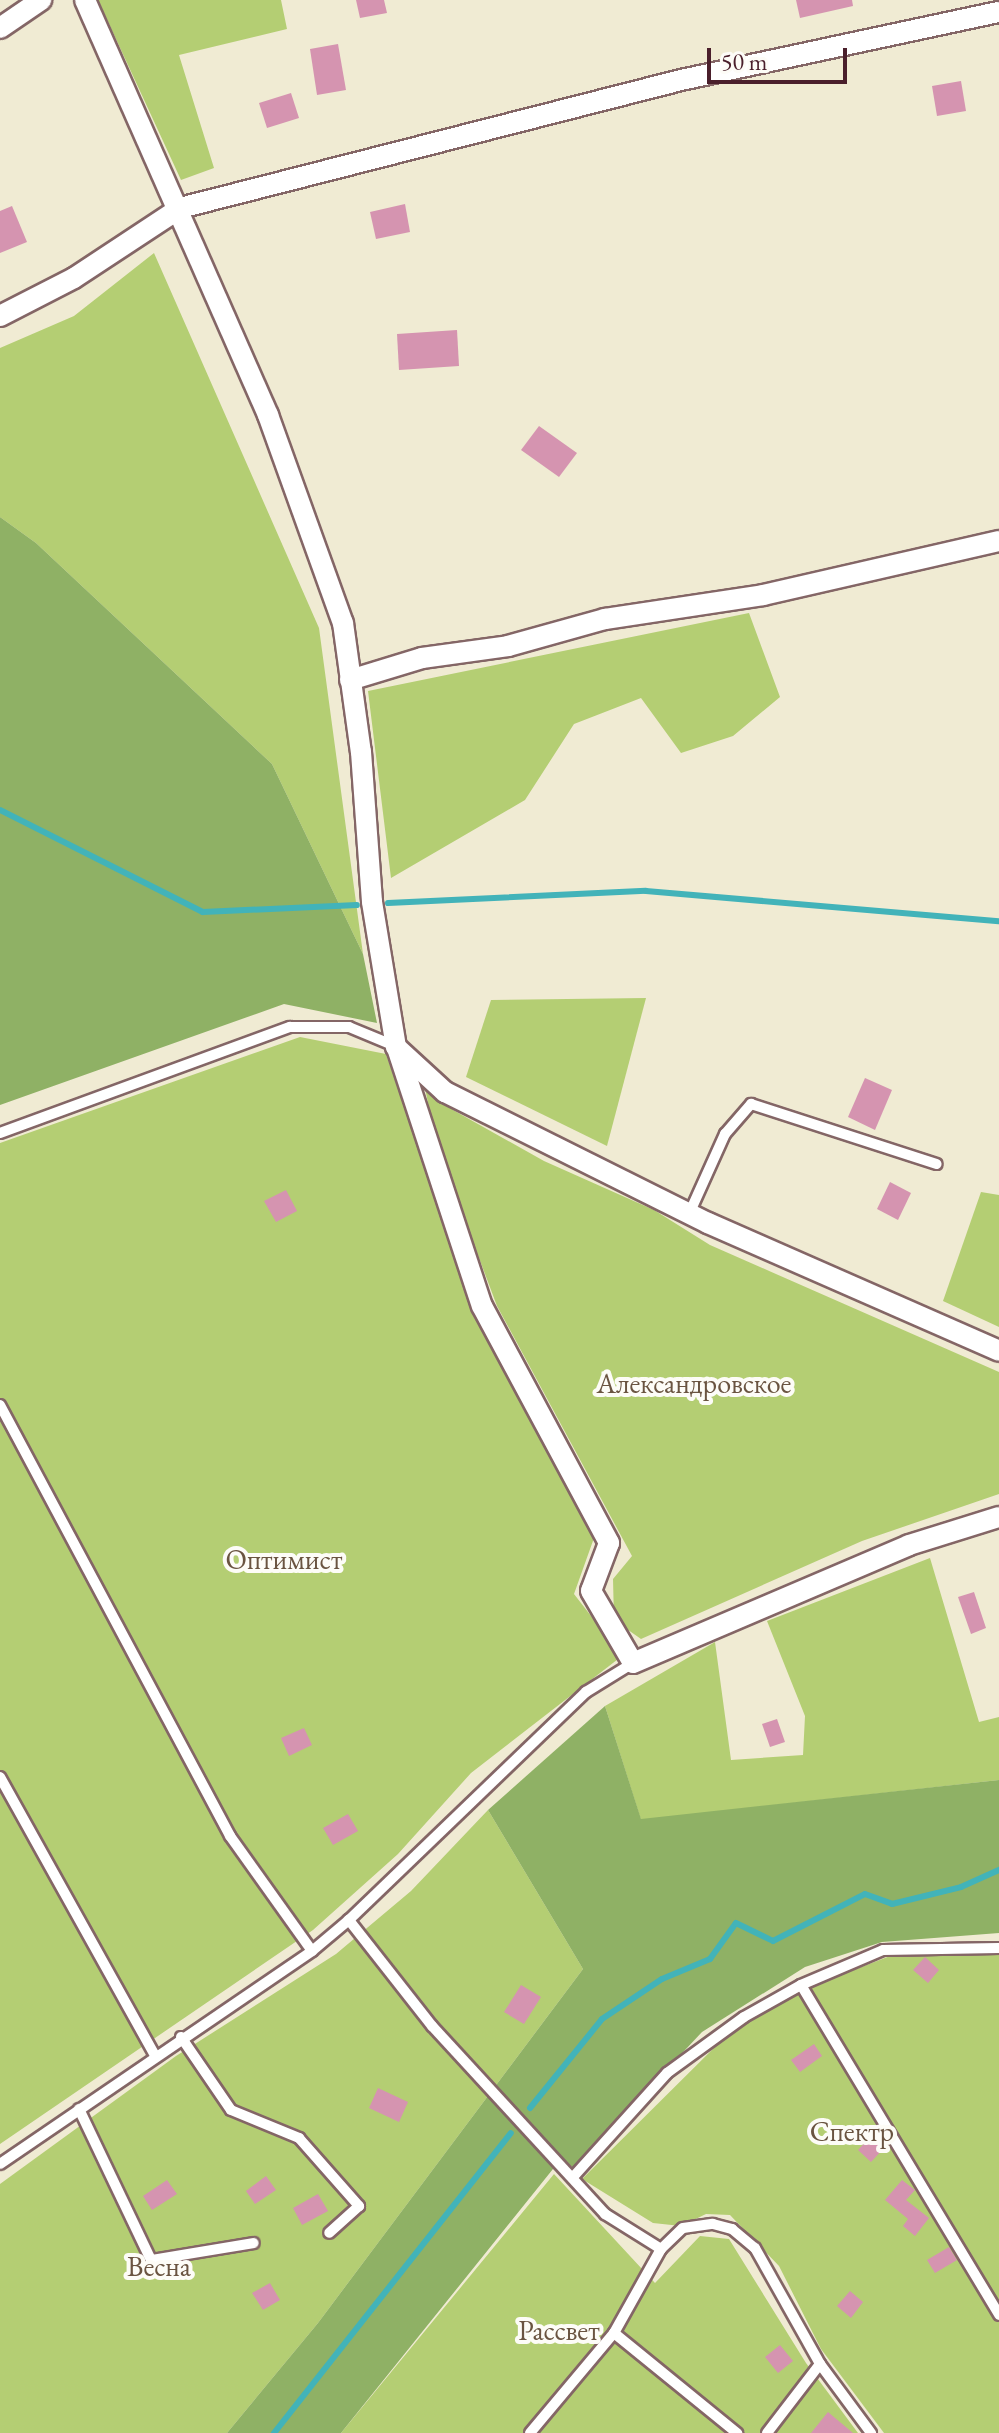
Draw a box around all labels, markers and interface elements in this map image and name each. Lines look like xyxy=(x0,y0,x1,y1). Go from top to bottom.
scale bar xyxy=(711,32,851,82)
text: 50 m xyxy=(721,46,768,77)
park label: Александровское xyxy=(597,1366,791,1400)
park label: Оптимист xyxy=(226,1542,342,1576)
park label: Спектр xyxy=(810,2114,894,2148)
park label: Весна xyxy=(127,2249,191,2283)
park label: Рассвет xyxy=(518,2313,600,2347)

